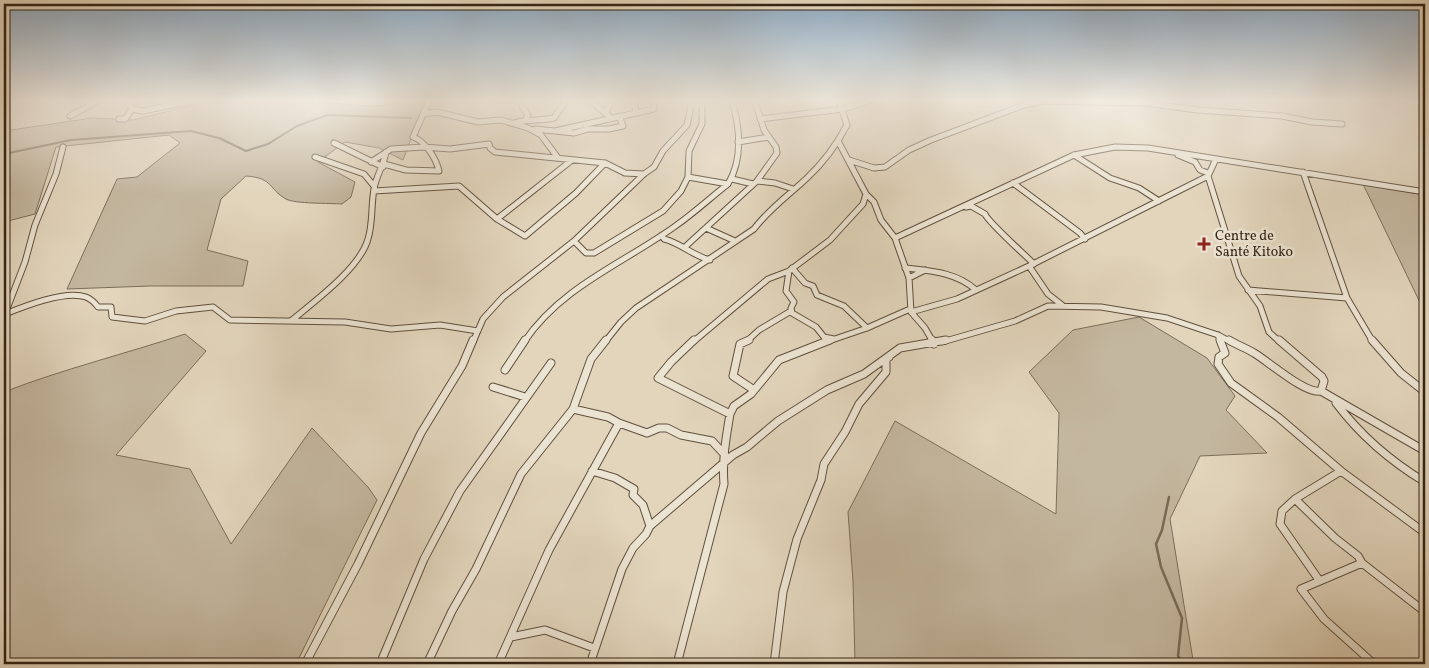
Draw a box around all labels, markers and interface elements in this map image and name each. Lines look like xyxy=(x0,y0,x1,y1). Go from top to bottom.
place label: Centre de Santé Kitoko xyxy=(1215,227,1293,262)
marker: Centre de Santé Kitoko xyxy=(1197,237,1211,251)

